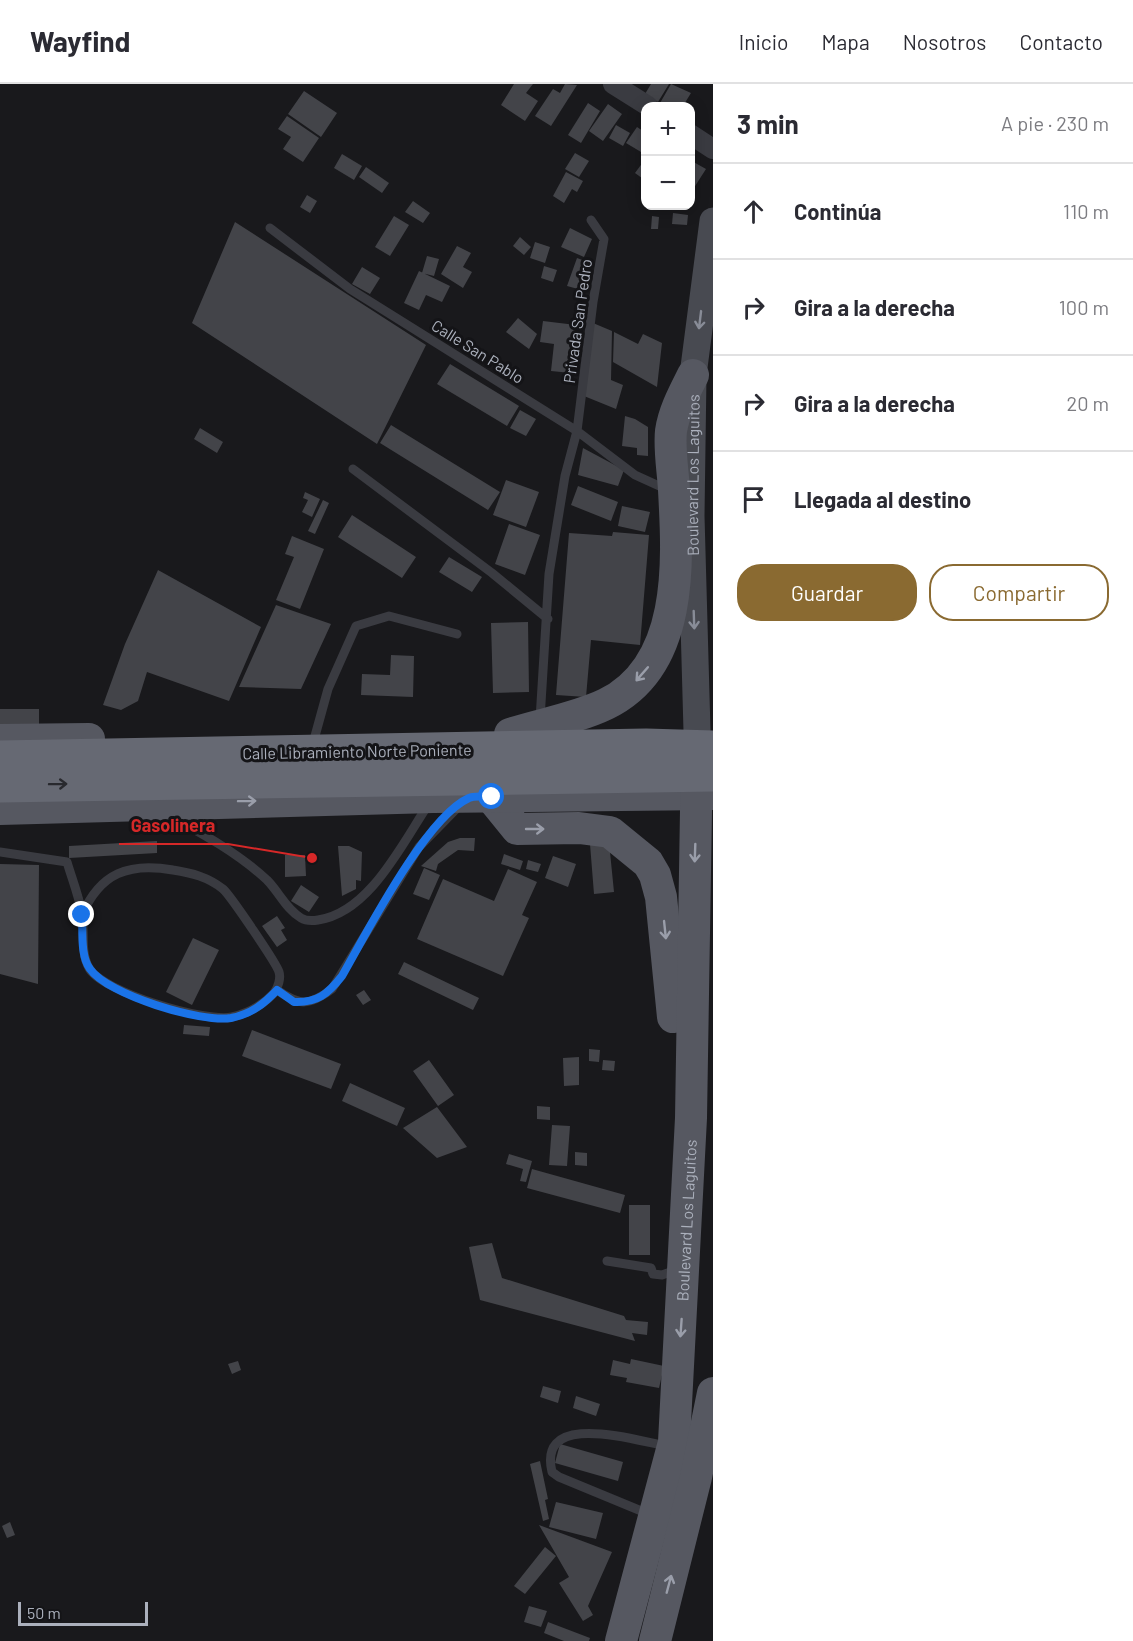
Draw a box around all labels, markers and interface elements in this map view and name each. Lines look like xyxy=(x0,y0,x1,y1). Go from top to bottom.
text: Wayfind xyxy=(30,24,130,58)
text: Inicio xyxy=(739,29,789,54)
text: Mapa xyxy=(822,29,870,54)
text: Nosotros xyxy=(903,29,986,54)
text: Contacto xyxy=(1019,29,1103,54)
map controls xyxy=(641,102,695,210)
button: + xyxy=(641,102,695,156)
text: 3 min xyxy=(737,108,799,139)
text: A pie · 230 m xyxy=(1001,111,1109,135)
button: − xyxy=(641,156,695,210)
icon: ahead xyxy=(737,195,770,228)
text: Continúa xyxy=(794,198,881,224)
text: 110 m xyxy=(1063,199,1109,223)
street label: Privada San Pedro xyxy=(559,258,595,384)
icon: right xyxy=(737,291,770,324)
text: Gira a la derecha xyxy=(794,294,955,320)
text: 100 m xyxy=(1059,295,1109,319)
one-way arrow xyxy=(694,310,705,330)
street label: Calle San Pablo xyxy=(428,315,528,387)
icon: right xyxy=(737,387,770,420)
text: Gira a la derecha xyxy=(794,390,955,416)
text: 20 m xyxy=(1066,391,1109,415)
street label: Boulevard Los Laguitos xyxy=(681,394,702,556)
icon: arrive xyxy=(737,483,770,516)
text: Llegada al destino xyxy=(794,486,971,512)
button: Guardar xyxy=(737,564,917,621)
button: Compartir xyxy=(929,564,1109,621)
one-way arrow xyxy=(688,609,699,629)
one-way arrow xyxy=(635,666,649,681)
street label: Calle Libramiento Norte Poniente xyxy=(242,739,472,763)
one-way arrow xyxy=(48,778,68,790)
route start xyxy=(478,783,504,809)
one-way arrow xyxy=(237,796,257,807)
callout: Gasolinera xyxy=(119,808,228,844)
text: Gasolinera xyxy=(131,814,215,836)
one-way arrow xyxy=(524,823,544,835)
one-way arrow xyxy=(690,842,701,862)
route end xyxy=(68,901,94,927)
one-way arrow xyxy=(660,920,671,940)
street label: Boulevard Los Laguitos xyxy=(672,1139,699,1302)
one-way arrow xyxy=(676,1317,687,1337)
one-way arrow xyxy=(663,1575,675,1594)
scale bar xyxy=(18,1599,148,1626)
text: 50 m xyxy=(27,1603,61,1622)

